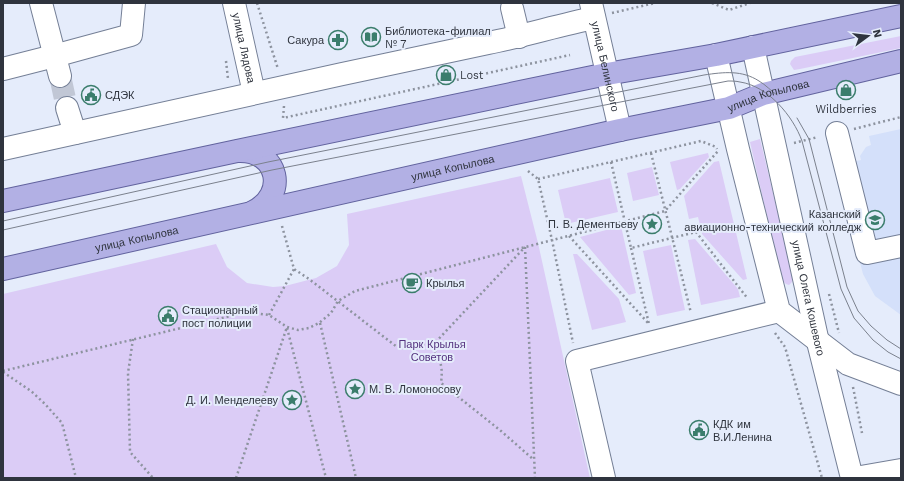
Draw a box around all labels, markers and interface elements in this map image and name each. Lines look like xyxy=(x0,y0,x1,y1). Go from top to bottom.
street label: улица Лядова xyxy=(230,12,258,85)
north arrow xyxy=(848,16,888,56)
street label: улица Белинского xyxy=(589,20,622,113)
place label: Библиотека-филиал № 7 xyxy=(385,25,491,51)
library icon: Библиотека-филиал № 7 xyxy=(360,26,382,48)
text: N xyxy=(870,28,885,39)
pharmacy icon: Сакура xyxy=(327,29,349,51)
place label: Сакура xyxy=(287,34,325,47)
shop icon: Lost xyxy=(435,64,457,86)
place label: Lost xyxy=(460,69,484,82)
street label: улица Копылова xyxy=(725,77,811,114)
shop icon: Wildberries xyxy=(835,79,857,101)
public building icon: СДЭК xyxy=(80,84,102,106)
place label: СДЭК xyxy=(105,89,135,102)
place label: Wildberries xyxy=(815,103,877,116)
street label: улица Копылова xyxy=(410,152,496,183)
place label: Казанский авиационно-технический колледж xyxy=(684,208,862,234)
school or university icon: Казанский авиационно-технический колледж xyxy=(864,209,886,231)
place icon: П. В. Дементьеву xyxy=(641,213,663,235)
place label: П. В. Дементьеву xyxy=(548,218,638,231)
street label: улица Копылова xyxy=(94,223,180,255)
street label: улица Олега Кошевого xyxy=(789,239,828,357)
cafe icon: Крылья xyxy=(401,272,423,294)
place label: Крылья xyxy=(426,277,465,290)
place label: Стационарный пост полиции xyxy=(182,304,258,330)
public building icon: Стационарный пост полиции xyxy=(157,305,179,327)
park label: Парк Крылья Советов xyxy=(398,338,466,364)
place icon: М. В. Ломоносову xyxy=(344,378,366,400)
place label: М. В. Ломоносову xyxy=(369,383,461,396)
place icon: Д. И. Менделееву xyxy=(281,389,303,411)
place label: Д. И. Менделееву xyxy=(186,394,278,407)
place label: КДК им В.И.Ленина xyxy=(713,418,773,444)
public building icon: КДК им В.И.Ленина xyxy=(688,419,710,441)

